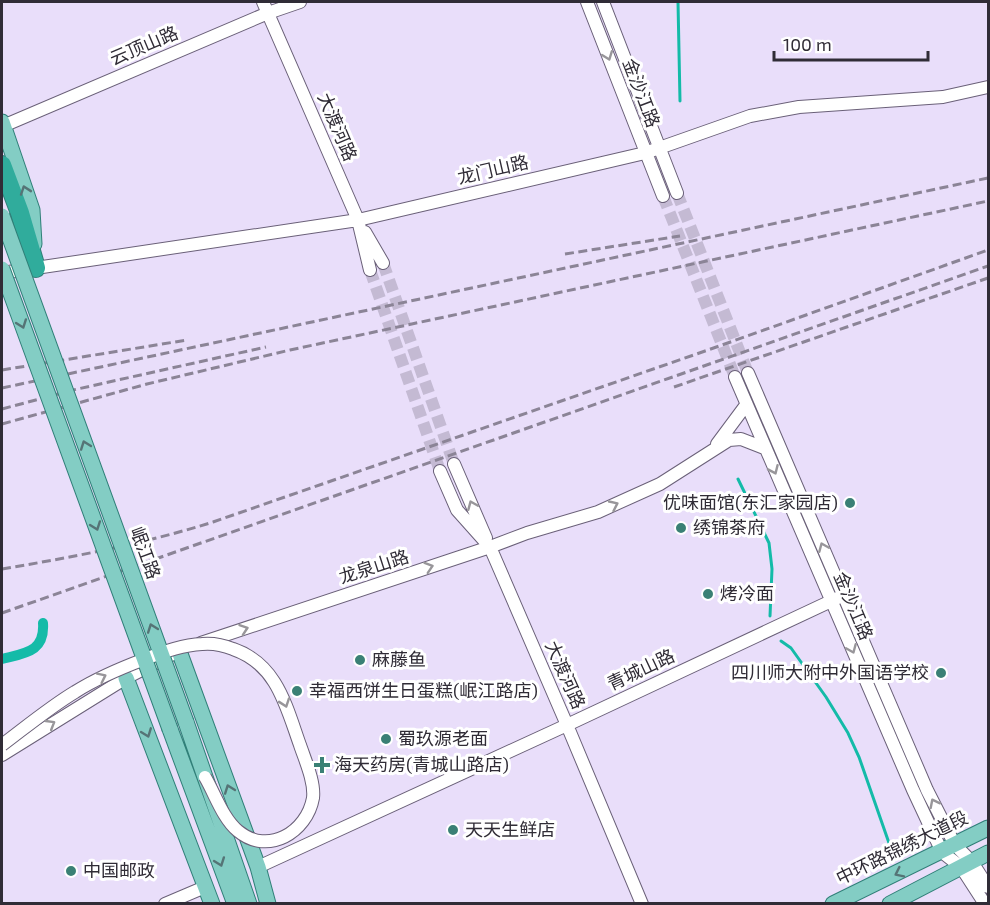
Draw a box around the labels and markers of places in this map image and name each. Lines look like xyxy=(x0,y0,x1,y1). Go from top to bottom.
place label: 优味面馆(东汇家园店) xyxy=(663,491,838,513)
marker: 优味面馆(东汇家园店) xyxy=(843,496,857,510)
place label: 绣锦茶府 xyxy=(693,516,765,538)
marker: 绣锦茶府 xyxy=(674,521,688,535)
place label: 烤冷面 xyxy=(720,582,774,604)
marker: 烤冷面 xyxy=(701,587,715,601)
place label: 麻藤鱼 xyxy=(372,648,426,670)
marker: 麻藤鱼 xyxy=(353,653,367,667)
place label: 四川师大附中外国语学校 xyxy=(731,661,929,683)
marker: 四川师大附中外国语学校 xyxy=(934,666,948,680)
place label: 幸福西饼生日蛋糕(岷江路店) xyxy=(309,679,538,701)
marker: 幸福西饼生日蛋糕(岷江路店) xyxy=(290,684,304,698)
place label: 蜀玖源老面 xyxy=(398,727,488,749)
marker: 蜀玖源老面 xyxy=(379,732,393,746)
place label: 海天药房(青城山路店) xyxy=(334,753,509,775)
marker: 海天药房(青城山路店) xyxy=(315,758,329,772)
place label: 天天生鲜店 xyxy=(465,818,555,840)
marker: 天天生鲜店 xyxy=(446,823,460,837)
place label: 中国邮政 xyxy=(83,859,155,881)
marker: 中国邮政 xyxy=(64,864,78,878)

